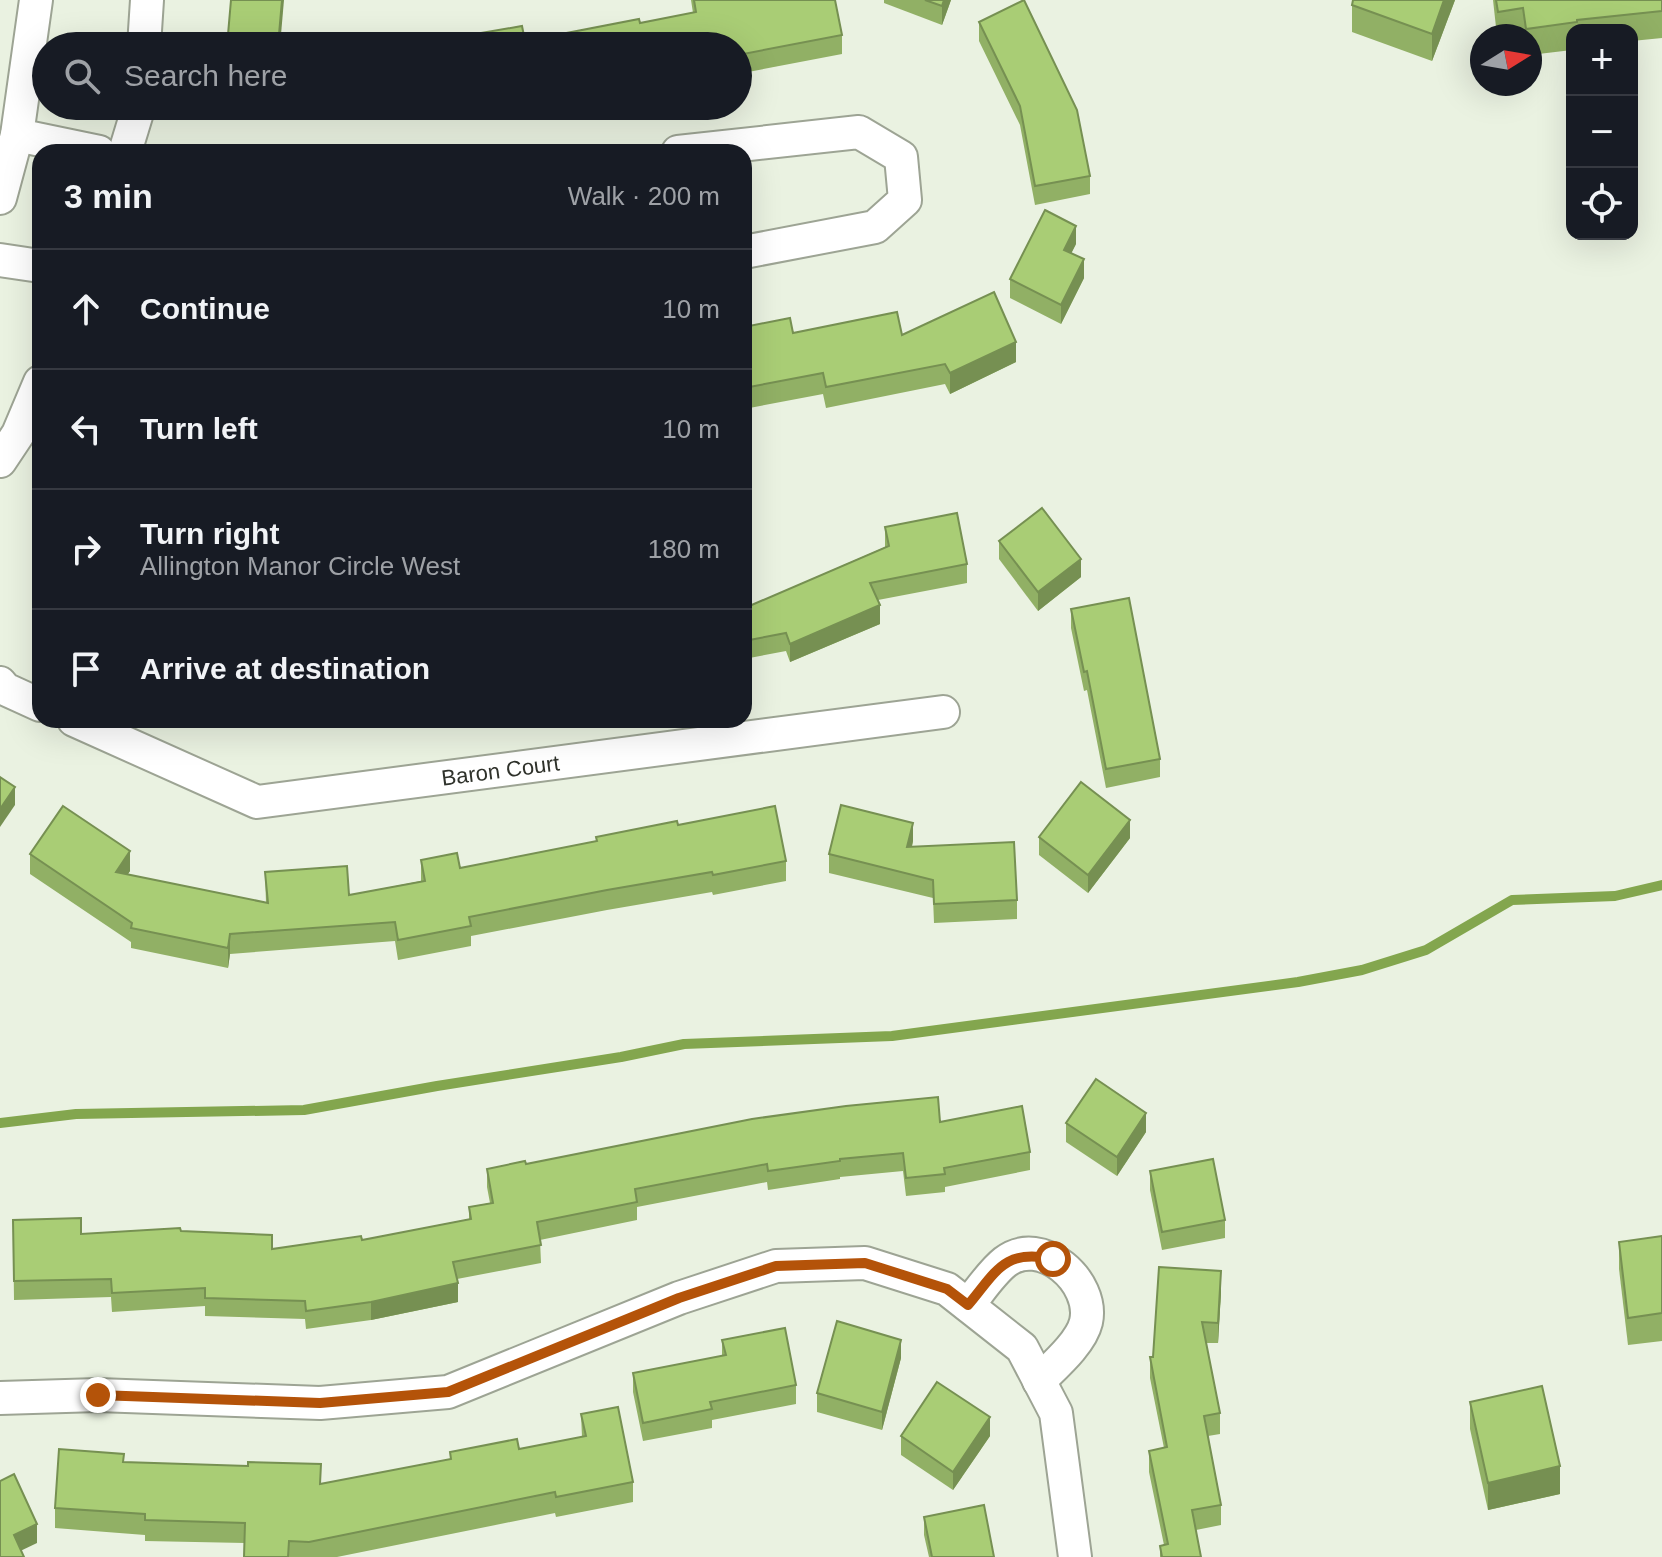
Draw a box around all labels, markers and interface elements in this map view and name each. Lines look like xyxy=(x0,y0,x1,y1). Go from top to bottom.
north arrow xyxy=(1470,24,1542,96)
map controls xyxy=(1566,24,1638,240)
button: + xyxy=(1566,24,1638,96)
search box xyxy=(32,32,752,120)
icon: search xyxy=(60,54,104,98)
text: Search here xyxy=(124,59,287,92)
button: − xyxy=(1566,96,1638,168)
button: locate xyxy=(1566,168,1638,240)
text: 3 min xyxy=(64,177,153,215)
text: Walk · 200 m xyxy=(568,181,720,211)
icon: ahead xyxy=(64,287,108,331)
text: Continue xyxy=(140,292,270,325)
text: 10 m xyxy=(662,294,720,324)
icon: left xyxy=(64,407,108,451)
text: Turn left xyxy=(140,412,258,445)
text: 10 m xyxy=(662,414,720,444)
text: Turn right xyxy=(140,517,279,550)
icon: right xyxy=(64,527,108,571)
text: 180 m xyxy=(648,534,720,564)
text: Allington Manor Circle West xyxy=(140,551,460,581)
icon: arrive xyxy=(64,647,108,691)
text: Arrive at destination xyxy=(140,652,430,685)
street label: Baron Court xyxy=(440,750,561,791)
route start xyxy=(1035,1241,1071,1277)
route end xyxy=(80,1377,116,1413)

